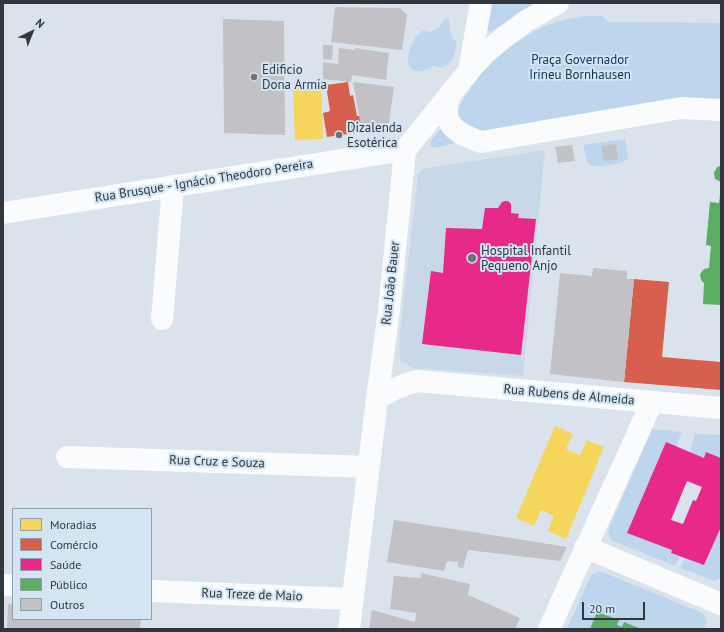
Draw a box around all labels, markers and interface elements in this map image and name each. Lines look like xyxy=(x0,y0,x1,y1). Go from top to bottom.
north arrow xyxy=(12,12,52,52)
text: N xyxy=(33,16,48,31)
park label: Praça Governador Irineu Bornhausen xyxy=(529,52,631,83)
place label: Edificio Dona Armia xyxy=(262,62,327,93)
marker: Edificio Dona Armia xyxy=(249,72,259,82)
place label: Dizalenda Esotérica xyxy=(347,120,402,151)
marker: Dizalenda Esotérica xyxy=(334,130,344,140)
street label: Rua Brusque - Ignácio Theodoro Pereira xyxy=(94,156,314,206)
street label: Rua João Bauer xyxy=(379,240,403,326)
place label: Hospital Infantil Pequeno Anjo xyxy=(481,243,571,274)
marker: Hospital Infantil Pequeno Anjo xyxy=(466,252,478,264)
street label: Rua Rubens de Almeida xyxy=(503,382,635,408)
street label: Rua Cruz e Souza xyxy=(169,453,265,471)
legend xyxy=(12,508,152,620)
text: Moradias xyxy=(50,517,97,532)
text: Comércio xyxy=(50,537,98,552)
text: Saúde xyxy=(50,557,81,572)
text: Público xyxy=(50,577,88,592)
street label: Rua Treze de Maio xyxy=(201,585,303,605)
scale bar xyxy=(584,594,647,620)
text: Outros xyxy=(50,597,84,612)
text: 20 m xyxy=(589,601,615,616)

